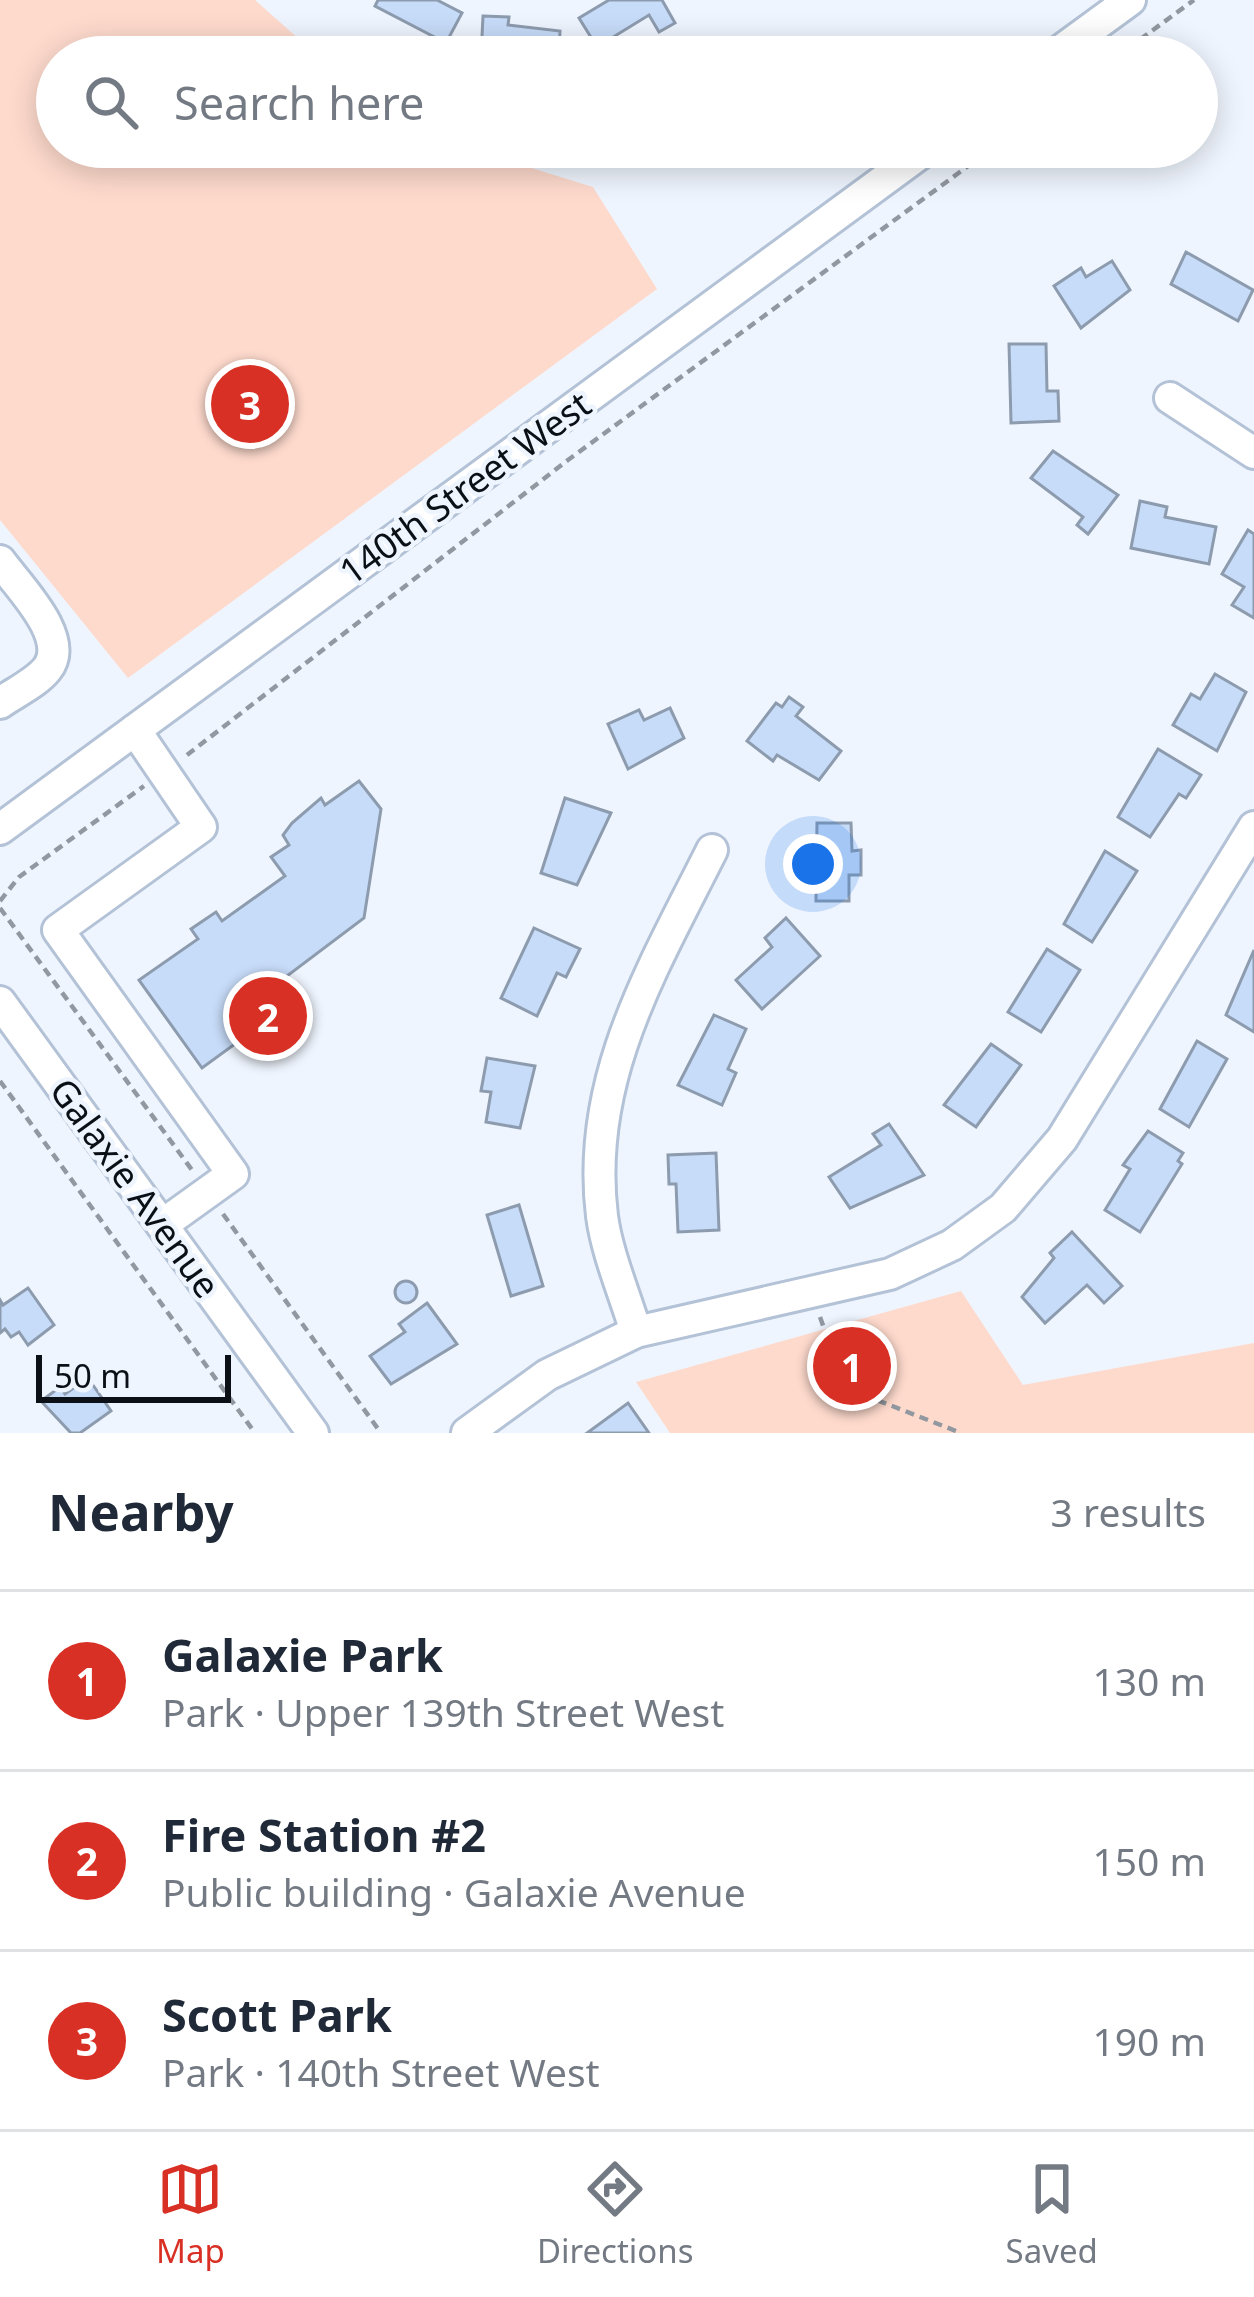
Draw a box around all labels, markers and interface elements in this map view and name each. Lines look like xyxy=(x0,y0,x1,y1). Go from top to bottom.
search box xyxy=(36,36,1218,168)
icon: search xyxy=(78,69,144,135)
text: Search here xyxy=(174,72,424,133)
pin: 3 xyxy=(211,359,289,449)
street label: 140th Street West xyxy=(329,380,600,595)
your location xyxy=(783,834,843,894)
pin: 2 xyxy=(229,971,307,1061)
street label: Galaxie Avenue xyxy=(39,1068,232,1307)
pin: 1 xyxy=(813,1321,891,1411)
scale bar xyxy=(36,1349,231,1402)
text: 50 m xyxy=(54,1353,131,1398)
text: Nearby xyxy=(48,1476,234,1546)
text: 3 results xyxy=(1051,1485,1206,1538)
text: Galaxie Park xyxy=(162,1624,443,1685)
text: 1 xyxy=(76,1654,98,1707)
text: 130 m xyxy=(1092,1654,1206,1707)
text: Park · Upper 139th Street West xyxy=(162,1685,724,1738)
text: Fire Station #2 xyxy=(162,1804,486,1865)
text: 2 xyxy=(76,1834,98,1887)
text: 150 m xyxy=(1092,1834,1206,1887)
text: Public building · Galaxie Avenue xyxy=(162,1865,746,1918)
text: Scott Park xyxy=(162,1984,392,2045)
text: 3 xyxy=(76,2014,98,2067)
text: 190 m xyxy=(1092,2014,1206,2067)
text: Park · 140th Street West xyxy=(162,2045,600,2098)
tab: Map xyxy=(156,2156,225,2273)
tab: Directions xyxy=(537,2156,694,2273)
tab: Saved xyxy=(1006,2156,1098,2273)

